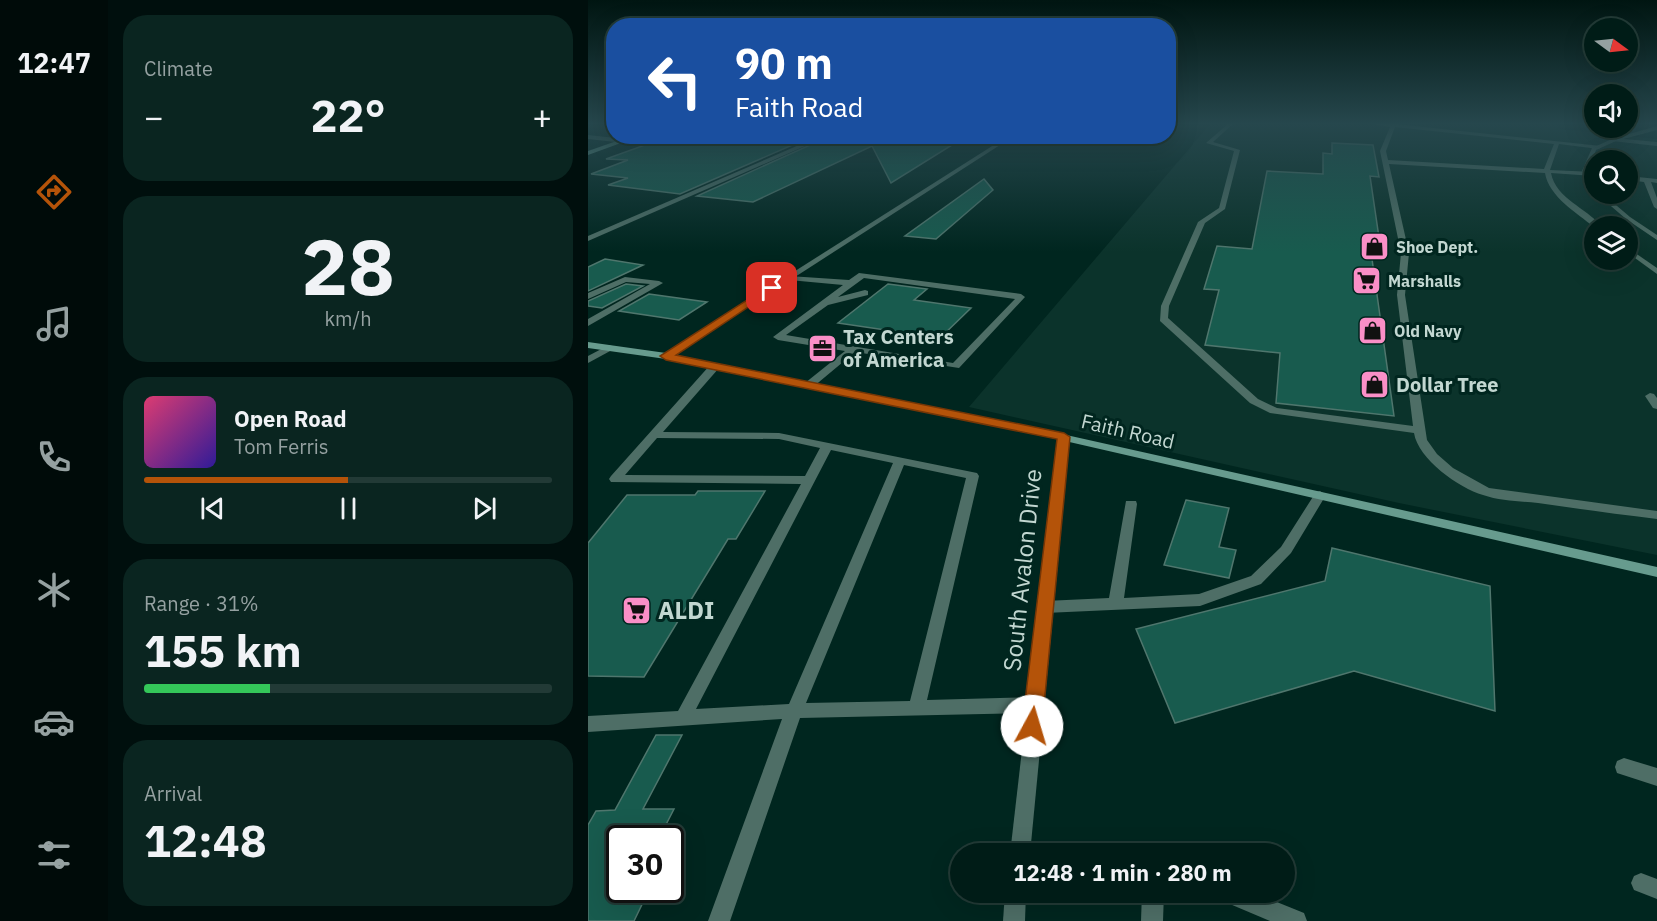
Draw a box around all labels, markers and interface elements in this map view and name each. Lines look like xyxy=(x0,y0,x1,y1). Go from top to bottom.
north arrow xyxy=(1584,18,1638,72)
map controls xyxy=(1584,18,1638,270)
text: 90 m xyxy=(735,36,833,91)
icon: left xyxy=(636,42,714,120)
text: 12:47 xyxy=(17,45,91,80)
text: Climate xyxy=(144,55,213,82)
button: sound xyxy=(1584,84,1638,138)
text: 22° xyxy=(310,86,386,144)
text: Faith Road xyxy=(735,89,863,124)
text: − xyxy=(144,95,164,138)
text: + xyxy=(532,95,552,138)
button: search xyxy=(1584,150,1638,204)
icon: directions xyxy=(33,171,75,213)
text: 28 xyxy=(301,215,395,316)
button: layers xyxy=(1584,216,1638,270)
shop icon: Shoe Dept. xyxy=(1359,231,1391,263)
place label: Shoe Dept. xyxy=(1396,237,1478,257)
pin xyxy=(746,262,797,313)
supermarket icon: Marshalls xyxy=(1351,265,1383,297)
icon: arrive xyxy=(755,271,788,304)
place label: Marshalls xyxy=(1388,271,1461,291)
icon: music xyxy=(33,303,75,345)
text: km/h xyxy=(324,305,372,332)
shop icon: Old Navy xyxy=(1357,315,1389,347)
place label: Old Navy xyxy=(1394,321,1462,341)
place label: Tax Centers of America xyxy=(843,323,954,373)
office icon: Tax Centers of America xyxy=(806,332,838,364)
shop icon: Dollar Tree xyxy=(1359,368,1391,400)
place label: Dollar Tree xyxy=(1396,371,1499,398)
text: Open Road xyxy=(234,404,347,433)
street label: Faith Road xyxy=(1079,407,1177,455)
text: Tom Ferris xyxy=(234,433,329,460)
icon: phone xyxy=(33,436,75,478)
street label: South Avalon Drive xyxy=(995,467,1049,673)
icon: previous xyxy=(196,492,229,525)
icon: pause xyxy=(332,492,365,525)
icon: next xyxy=(468,492,501,525)
icon: climate xyxy=(33,569,75,611)
text: Range · 31% xyxy=(144,590,259,617)
supermarket icon: ALDI xyxy=(621,594,653,626)
place label: ALDI xyxy=(658,594,714,626)
text: 155 km xyxy=(144,621,302,679)
position arrow xyxy=(1000,694,1064,758)
icon: car xyxy=(33,701,75,743)
text: Arrival xyxy=(144,780,202,807)
text: 12:48 xyxy=(144,811,267,869)
speed limit sign: 30 xyxy=(606,825,684,903)
icon: filters xyxy=(33,834,75,876)
text: 12:48 · 1 min · 280 m xyxy=(1013,858,1232,887)

